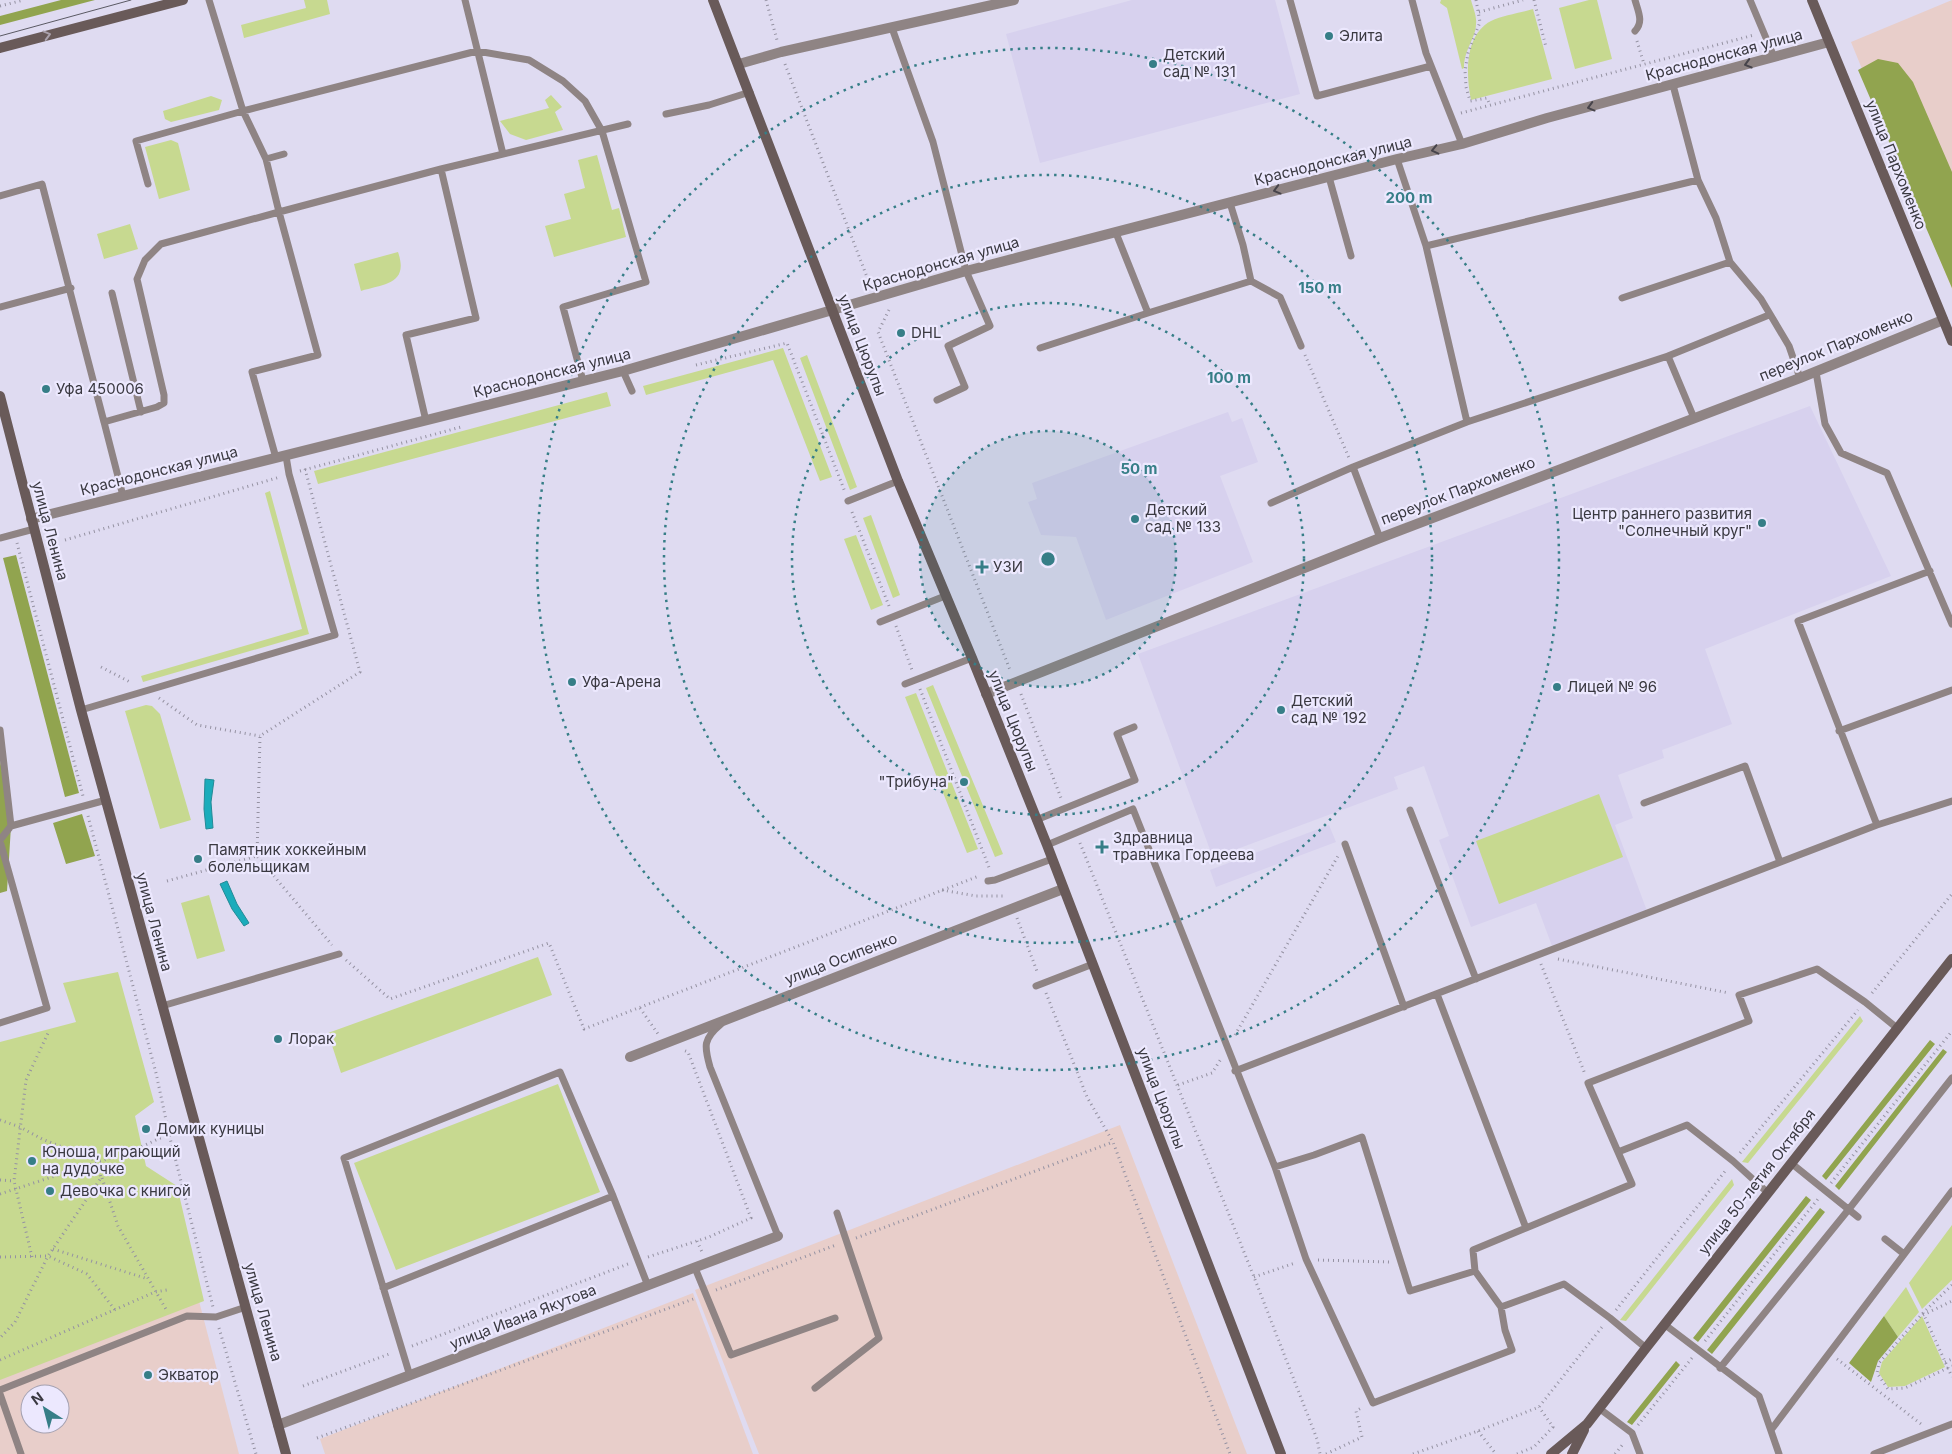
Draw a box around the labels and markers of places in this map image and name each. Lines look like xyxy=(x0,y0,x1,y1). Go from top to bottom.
place label: Элита xyxy=(1339,26,1383,45)
marker: Элита xyxy=(1323,30,1335,42)
place label: Детский сад № 131 xyxy=(1163,45,1236,81)
marker: Детский сад № 131 xyxy=(1147,58,1159,70)
place label: DHL xyxy=(911,323,941,342)
marker: DHL xyxy=(895,327,907,339)
place label: Уфа 450006 xyxy=(56,379,144,398)
marker: Уфа 450006 xyxy=(40,383,52,395)
place label: Детский сад № 133 xyxy=(1145,500,1221,536)
place label: Центр раннего развития "Солнечный круг" xyxy=(1572,504,1752,540)
marker: Детский сад № 133 xyxy=(1129,513,1141,525)
marker: Центр раннего развития "Солнечный круг" xyxy=(1756,517,1768,529)
centre of rings xyxy=(1039,550,1057,568)
place label: УЗИ xyxy=(993,557,1023,576)
marker: УЗИ xyxy=(975,560,989,574)
place label: Уфа-Арена xyxy=(582,672,661,691)
marker: Уфа-Арена xyxy=(566,676,578,688)
place label: Лицей № 96 xyxy=(1567,677,1657,696)
marker: Лицей № 96 xyxy=(1551,681,1563,693)
place label: Детский сад № 192 xyxy=(1291,691,1367,727)
marker: Детский сад № 192 xyxy=(1275,704,1287,716)
place label: "Трибуна" xyxy=(879,772,954,791)
marker: "Трибуна" xyxy=(958,776,970,788)
place label: Здравница травника Гордеева xyxy=(1113,828,1254,864)
place label: Памятник хоккейным болельщикам xyxy=(208,840,367,876)
marker: Здравница травника Гордеева xyxy=(1095,840,1109,854)
marker: Памятник хоккейным болельщикам xyxy=(192,853,204,865)
place label: Лорак xyxy=(288,1029,334,1048)
marker: Лорак xyxy=(272,1033,284,1045)
place label: Домик куницы xyxy=(156,1119,264,1138)
marker: Домик куницы xyxy=(140,1123,152,1135)
place label: Юноша, играющий на дудочке xyxy=(42,1142,181,1178)
marker: Юноша, играющий на дудочке xyxy=(26,1155,38,1167)
place label: Девочка с книгой xyxy=(60,1181,191,1200)
marker: Девочка с книгой xyxy=(44,1185,56,1197)
place label: Экватор xyxy=(158,1365,219,1384)
marker: Экватор xyxy=(142,1369,154,1381)

